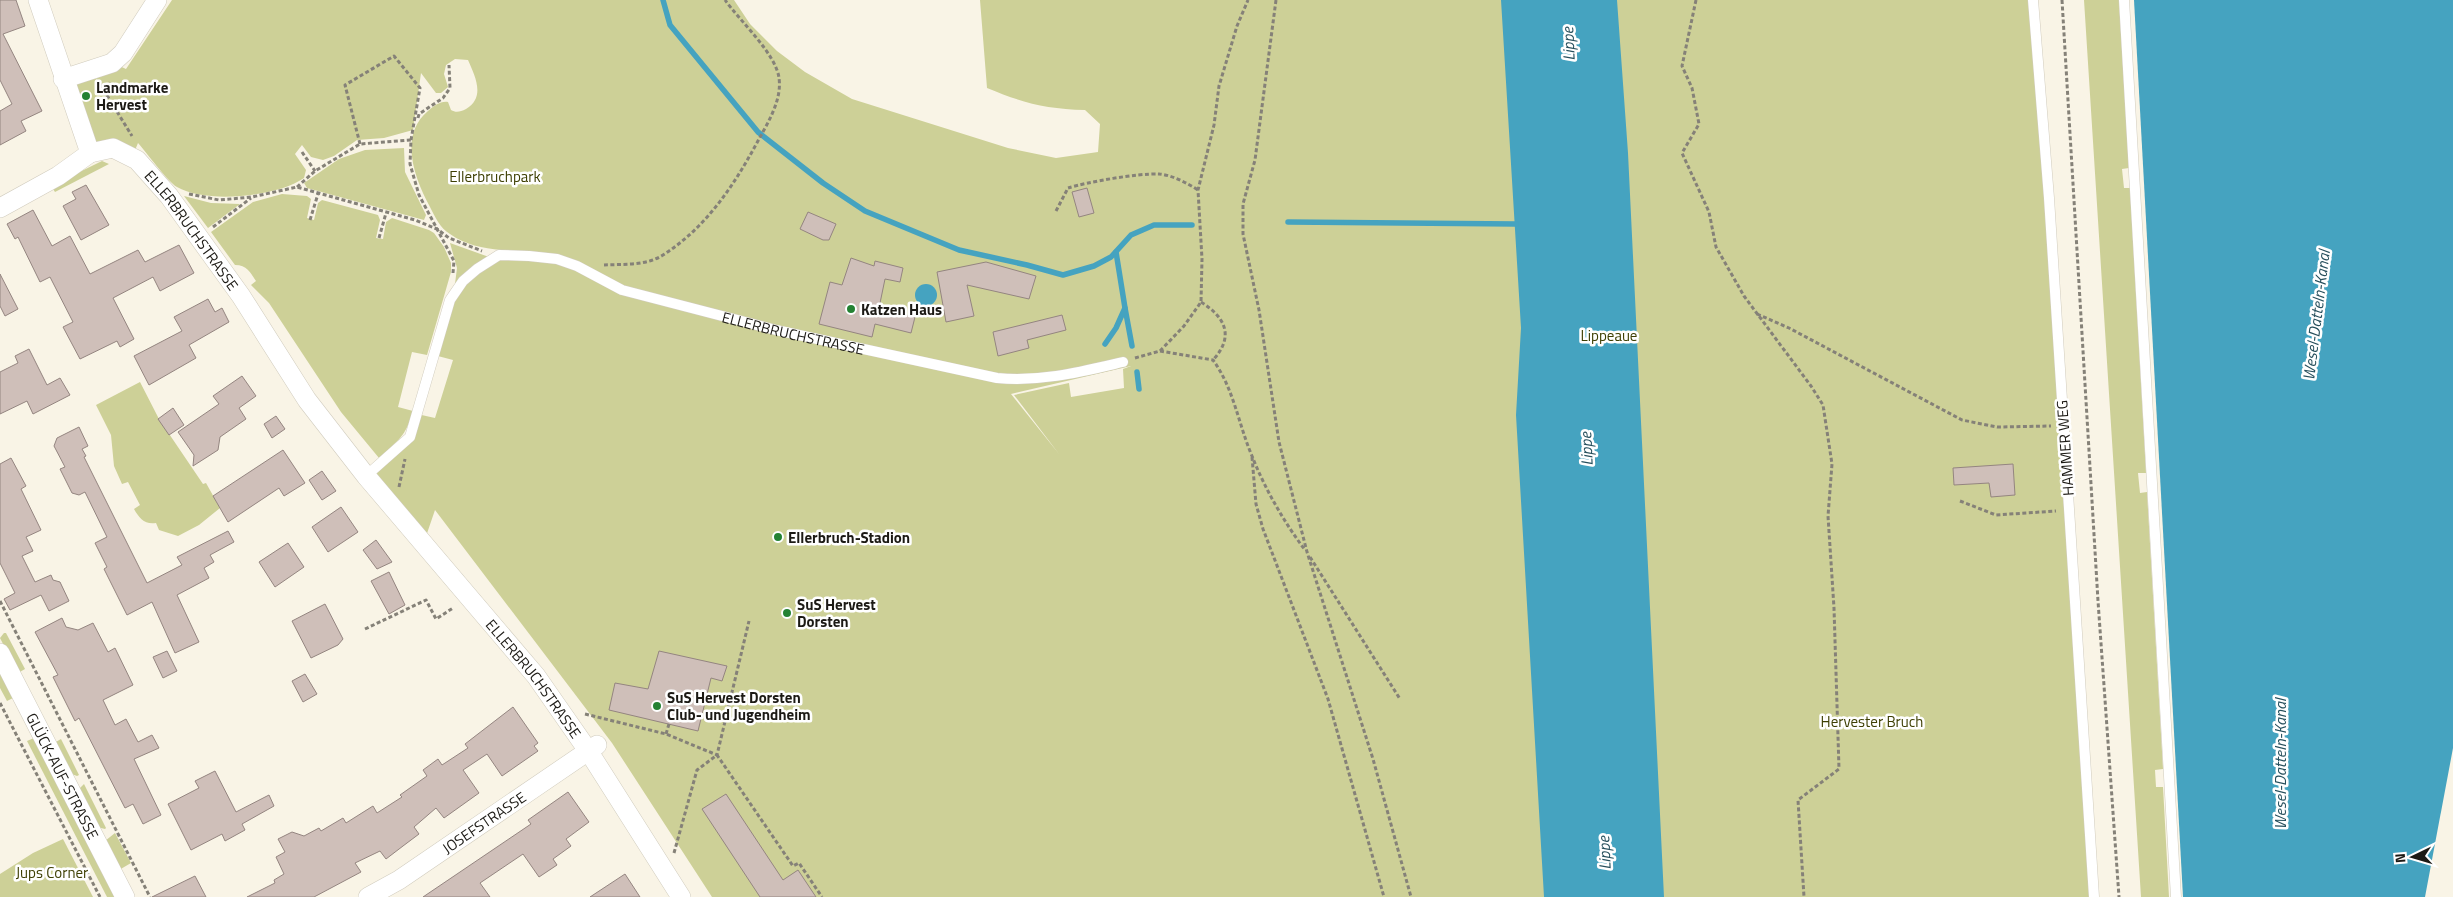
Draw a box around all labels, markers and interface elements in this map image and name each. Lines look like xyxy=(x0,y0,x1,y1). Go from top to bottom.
water label: Lippe xyxy=(1555,25,1581,61)
place label: Landmarke Hervest xyxy=(96,76,169,116)
marker: Landmarke Hervest xyxy=(80,90,92,102)
street label: ELLERBRUCHSTRASSE xyxy=(139,165,245,295)
park label: Ellerbruchpark xyxy=(449,165,541,188)
water label: Wesel-Datteln-Kanal xyxy=(2296,247,2336,381)
place label: Katzen Haus xyxy=(861,298,942,321)
marker: Katzen Haus xyxy=(845,303,857,315)
street label: ELLERBRUCHSTRASSE xyxy=(720,305,867,360)
park label: Lippeaue xyxy=(1581,324,1637,347)
street label: HAMMER WEG xyxy=(2050,399,2080,497)
water label: Lippe xyxy=(1573,430,1599,466)
place label: Ellerbruch-Stadion xyxy=(788,526,910,549)
marker: Ellerbruch-Stadion xyxy=(772,531,784,543)
place label: SuS Hervest Dorsten xyxy=(797,593,876,633)
marker: SuS Hervest Dorsten xyxy=(781,607,793,619)
street label: ELLERBRUCHSTRASSE xyxy=(481,614,587,743)
place label: SuS Hervest Dorsten Club- und Jugendheim xyxy=(667,686,811,726)
water label: Wesel-Datteln-Kanal xyxy=(2268,697,2292,829)
marker: SuS Hervest Dorsten Club- und Jugendheim xyxy=(651,700,663,712)
street label: GLÜCK-AUF-STRASSE xyxy=(21,708,105,843)
park label: Hervester Bruch xyxy=(1821,710,1923,733)
street label: JOSEFSTRASSE xyxy=(437,785,530,859)
north arrow xyxy=(2388,832,2438,882)
water label: Lippe xyxy=(1591,834,1617,870)
text: N xyxy=(2389,852,2410,864)
park label: Jups Corner xyxy=(16,861,88,884)

